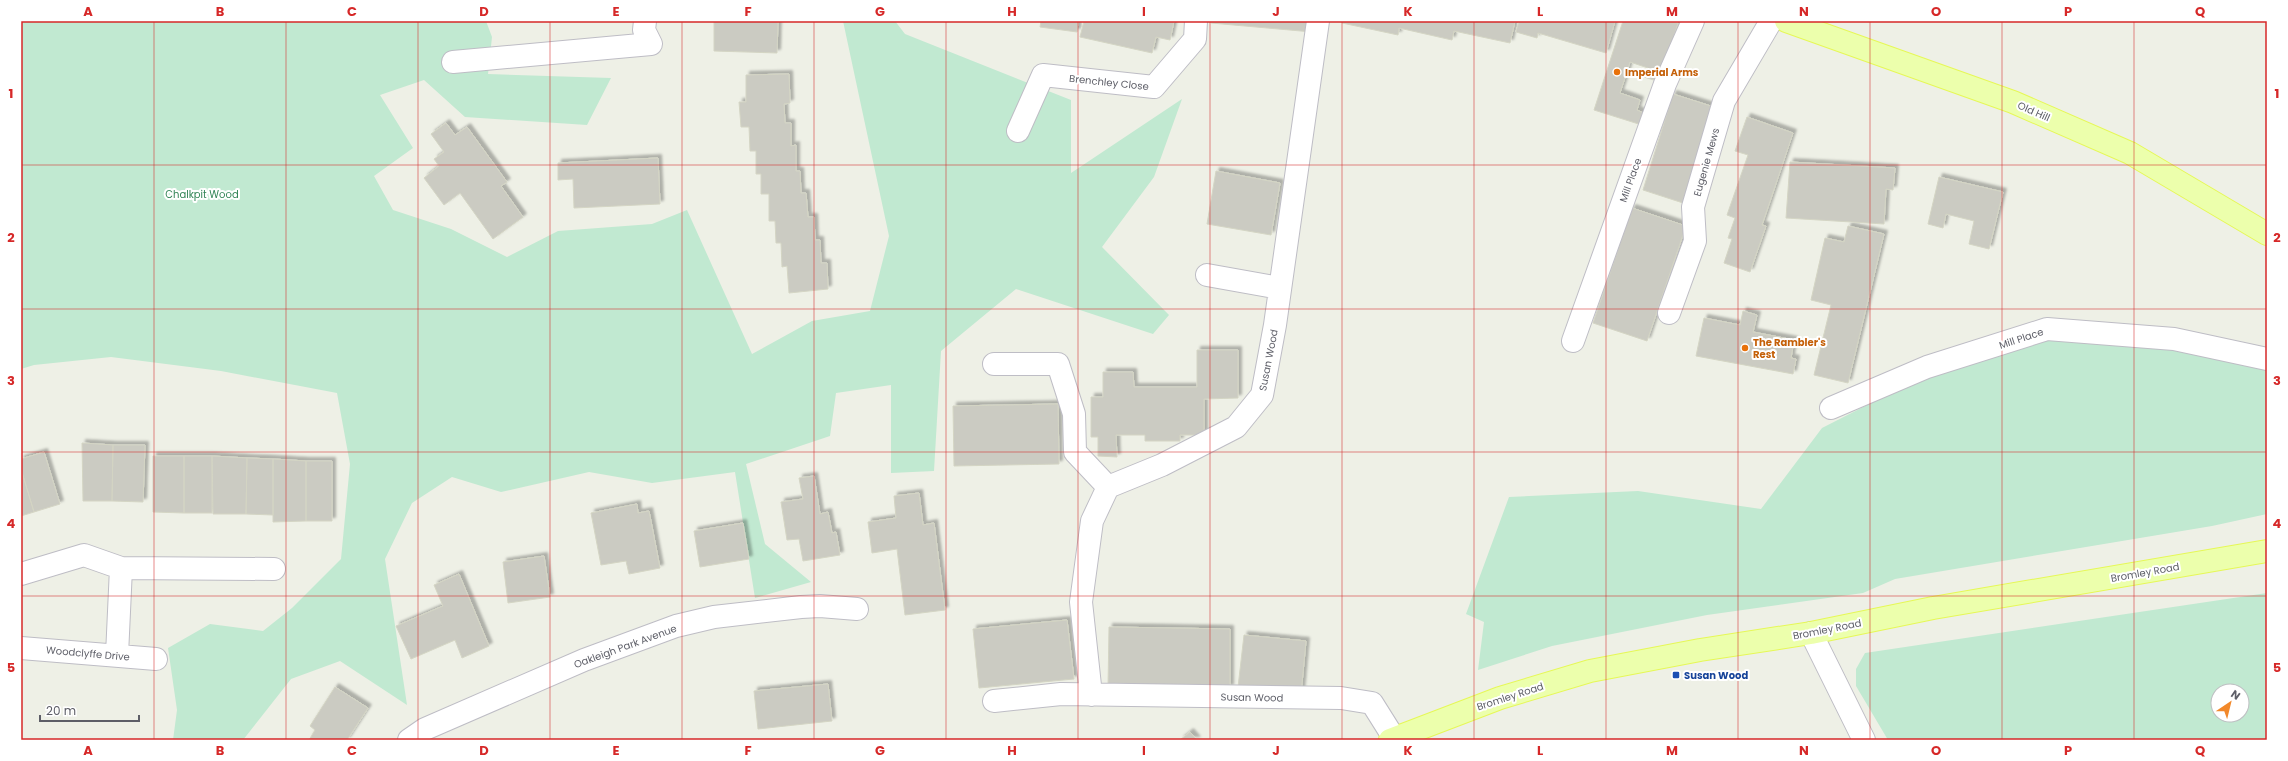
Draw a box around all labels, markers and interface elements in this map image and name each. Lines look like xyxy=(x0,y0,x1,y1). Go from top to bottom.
text: A xyxy=(83,2,93,21)
text: B xyxy=(216,2,225,21)
text: C xyxy=(347,2,357,21)
text: D xyxy=(479,2,489,21)
text: E xyxy=(612,2,620,21)
text: F xyxy=(744,2,752,21)
text: G xyxy=(875,2,885,21)
text: H xyxy=(1007,2,1017,21)
text: I xyxy=(1142,2,1146,21)
text: J xyxy=(1272,2,1280,21)
text: K xyxy=(1403,2,1413,21)
text: L xyxy=(1537,2,1543,21)
text: M xyxy=(1666,2,1678,21)
text: N xyxy=(1799,2,1809,21)
text: O xyxy=(1931,2,1941,21)
text: P xyxy=(2064,2,2072,21)
text: Q xyxy=(2195,2,2205,21)
place label: Imperial Arms xyxy=(1625,65,1699,80)
marker: Imperial Arms xyxy=(1612,67,1622,77)
street label: Brenchley Close xyxy=(1068,71,1149,94)
text: 1 xyxy=(9,84,13,103)
text: 1 xyxy=(2275,84,2279,103)
street label: Old Hill xyxy=(2015,98,2052,125)
street label: Eugenie Mews xyxy=(1690,126,1723,198)
street label: Mill Place xyxy=(1616,156,1645,204)
park label: Chalkpit Wood xyxy=(165,187,239,202)
text: 2 xyxy=(7,228,15,247)
text: 2 xyxy=(2273,228,2281,247)
street label: Mill Place xyxy=(1997,324,2045,353)
street label: Susan Wood xyxy=(1255,328,1282,392)
place label: The Rambler's Rest xyxy=(1753,335,1826,362)
marker: The Rambler's Rest xyxy=(1740,343,1750,353)
text: 3 xyxy=(7,371,15,390)
text: 3 xyxy=(2273,371,2281,390)
text: 4 xyxy=(7,514,16,533)
text: 4 xyxy=(2273,514,2282,533)
street label: Bromley Road xyxy=(2110,559,2181,586)
street label: Bromley Road xyxy=(1792,615,1863,643)
street label: Oakleigh Park Avenue xyxy=(572,621,679,672)
street label: Woodclyffe Drive xyxy=(45,642,130,665)
text: 5 xyxy=(7,658,15,677)
text: 5 xyxy=(2273,658,2281,677)
place label: Susan Wood xyxy=(1684,668,1748,683)
marker: Susan Wood xyxy=(1671,670,1681,680)
street label: Bromley Road xyxy=(1475,679,1546,714)
north arrow xyxy=(2210,683,2250,723)
text: N xyxy=(2228,686,2244,704)
street label: Susan Wood xyxy=(1221,689,1283,706)
scale bar xyxy=(40,697,139,723)
text: 20 m xyxy=(46,702,76,719)
text: A xyxy=(83,741,93,760)
text: B xyxy=(216,741,225,760)
text: C xyxy=(347,741,357,760)
text: D xyxy=(479,741,489,760)
text: E xyxy=(612,741,620,760)
text: F xyxy=(744,741,752,760)
text: G xyxy=(875,741,885,760)
text: H xyxy=(1007,741,1017,760)
text: I xyxy=(1142,741,1146,760)
text: J xyxy=(1272,741,1280,760)
text: K xyxy=(1403,741,1413,760)
text: L xyxy=(1537,741,1543,760)
text: M xyxy=(1666,741,1678,760)
text: N xyxy=(1799,741,1809,760)
text: O xyxy=(1931,741,1941,760)
text: P xyxy=(2064,741,2072,760)
text: Q xyxy=(2195,741,2205,760)

